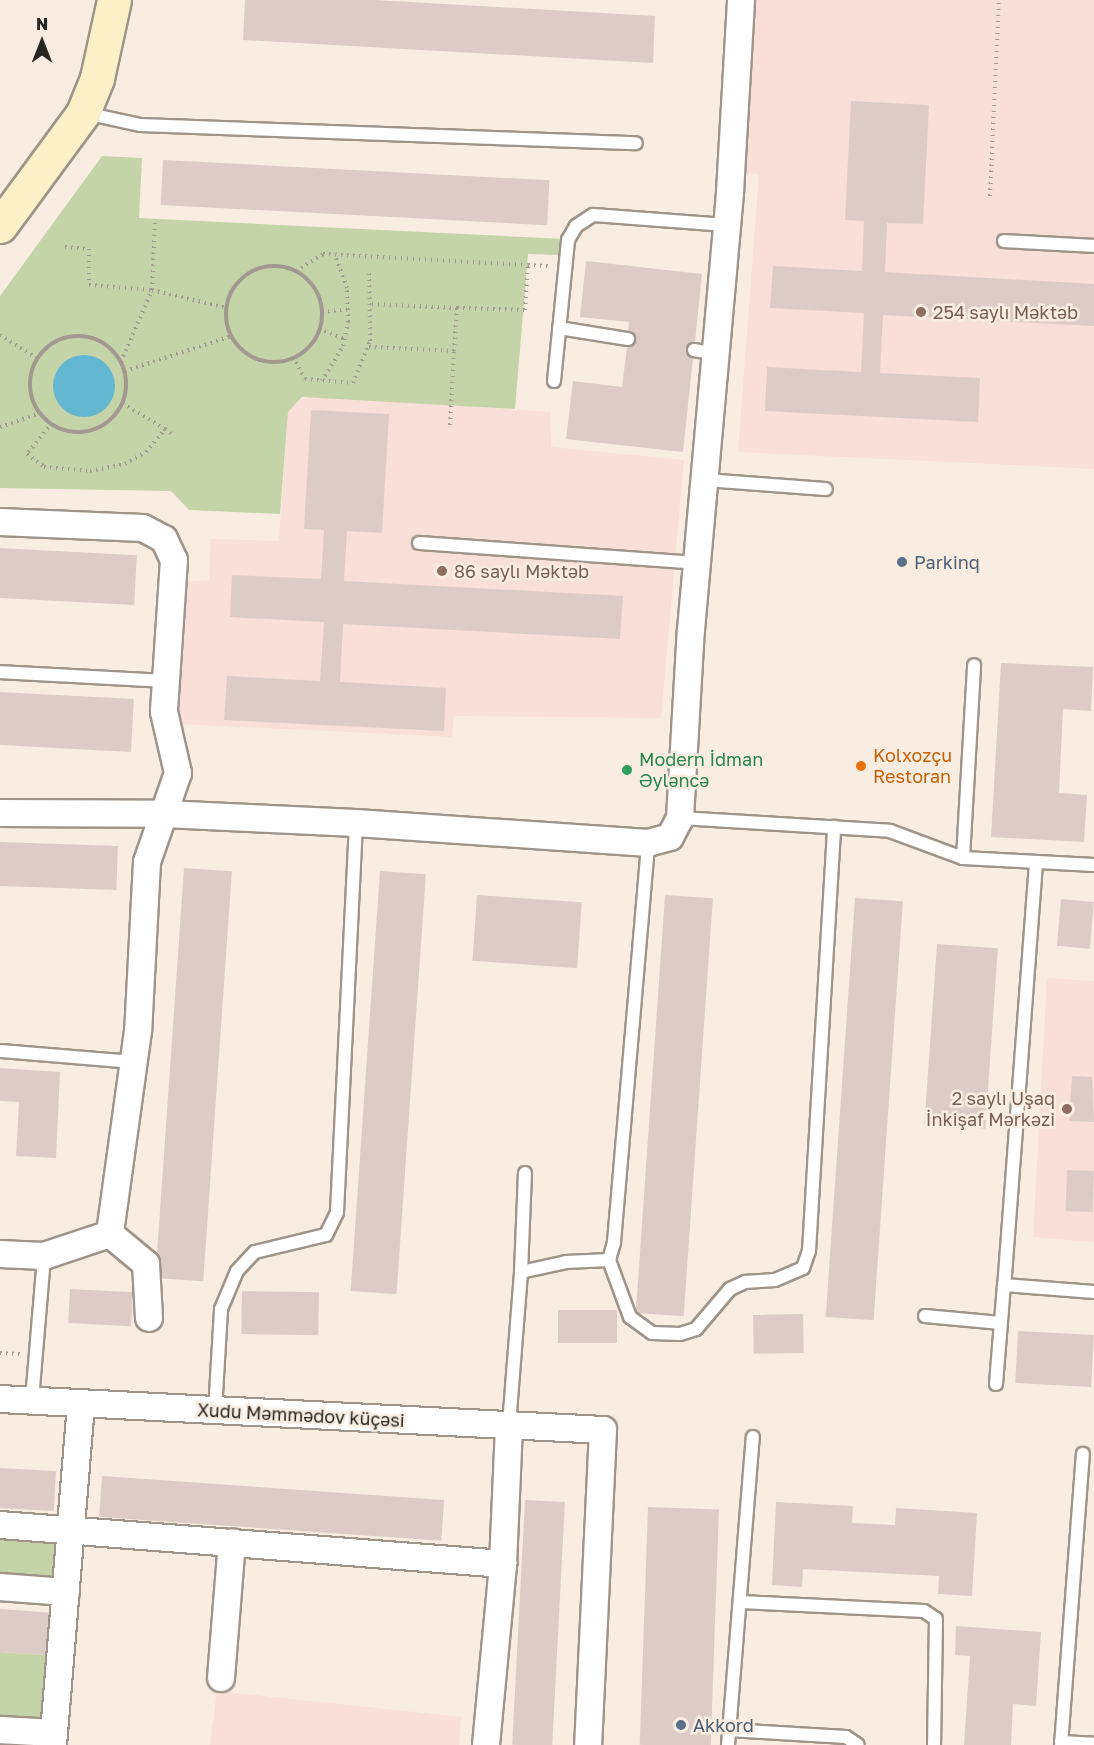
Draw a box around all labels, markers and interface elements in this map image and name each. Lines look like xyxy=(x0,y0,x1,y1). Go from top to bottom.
north arrow xyxy=(12,12,72,72)
text: N xyxy=(36,14,48,34)
place label: 254 saylı Məktəb xyxy=(933,301,1078,323)
marker: 254 saylı Məktəb xyxy=(914,305,928,319)
place label: Parkinq xyxy=(914,551,980,573)
marker: Parkinq xyxy=(895,555,909,569)
place label: 86 saylı Məktəb xyxy=(454,560,589,582)
marker: 86 saylı Məktəb xyxy=(435,564,449,578)
place label: Kolxozçu Restoran xyxy=(873,745,952,788)
place label: Modern İdman Əyləncə xyxy=(639,749,763,792)
marker: Kolxozçu Restoran xyxy=(854,759,868,773)
marker: Modern İdman Əyləncə xyxy=(620,763,634,777)
place label: 2 saylı Uşaq İnkişaf Mərkəzi xyxy=(926,1088,1055,1130)
marker: 2 saylı Uşaq İnkişaf Mərkəzi xyxy=(1060,1102,1074,1116)
street label: Xudu Məmmədov küçəsi xyxy=(197,1399,405,1431)
place label: Akkord xyxy=(693,1714,754,1736)
marker: Akkord xyxy=(674,1718,688,1732)

